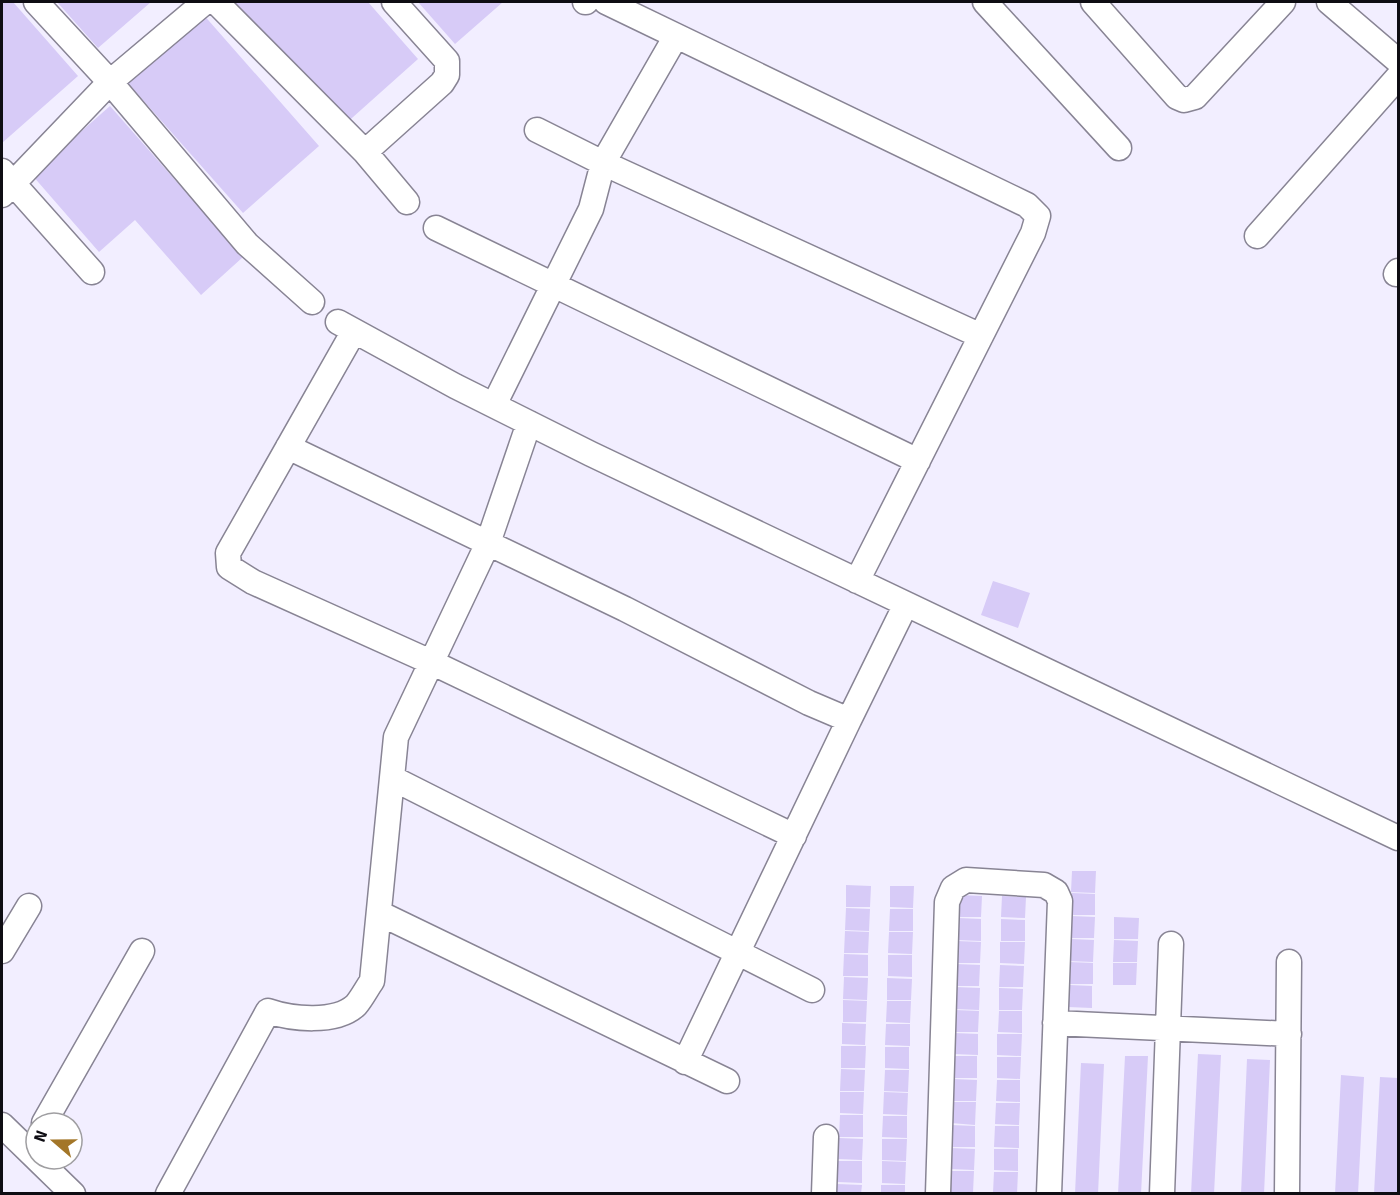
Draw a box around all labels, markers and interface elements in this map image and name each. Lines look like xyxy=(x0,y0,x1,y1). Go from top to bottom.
north arrow xyxy=(24,1111,84,1171)
text: N xyxy=(30,1128,52,1145)

